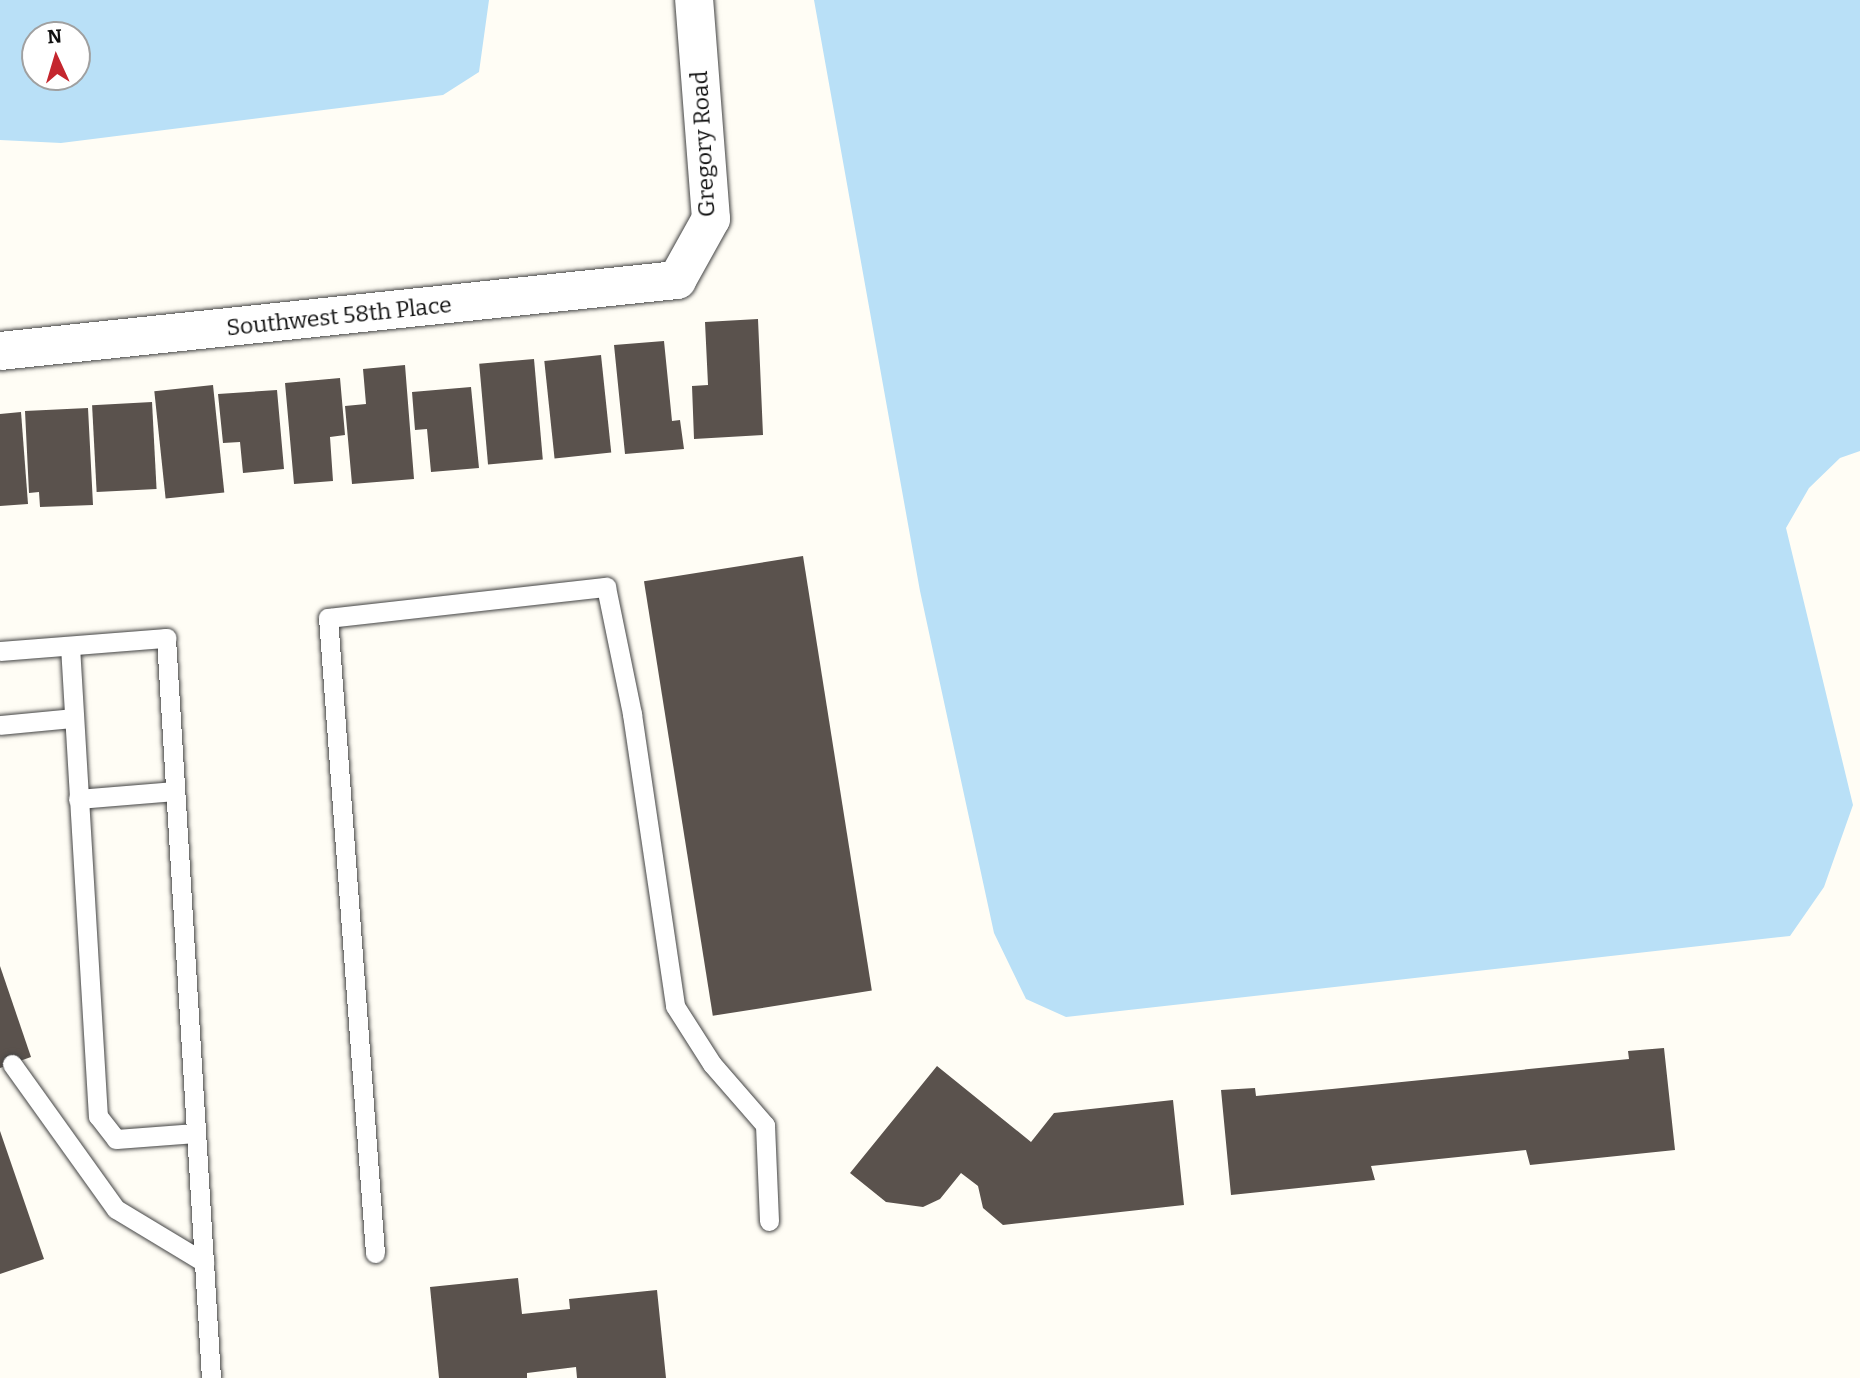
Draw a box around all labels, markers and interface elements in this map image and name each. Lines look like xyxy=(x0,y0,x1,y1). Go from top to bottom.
north arrow xyxy=(21,21,91,91)
text: N xyxy=(47,25,63,49)
street label: Gregory Road xyxy=(685,70,721,218)
street label: Southwest 58th Place xyxy=(225,290,453,342)

